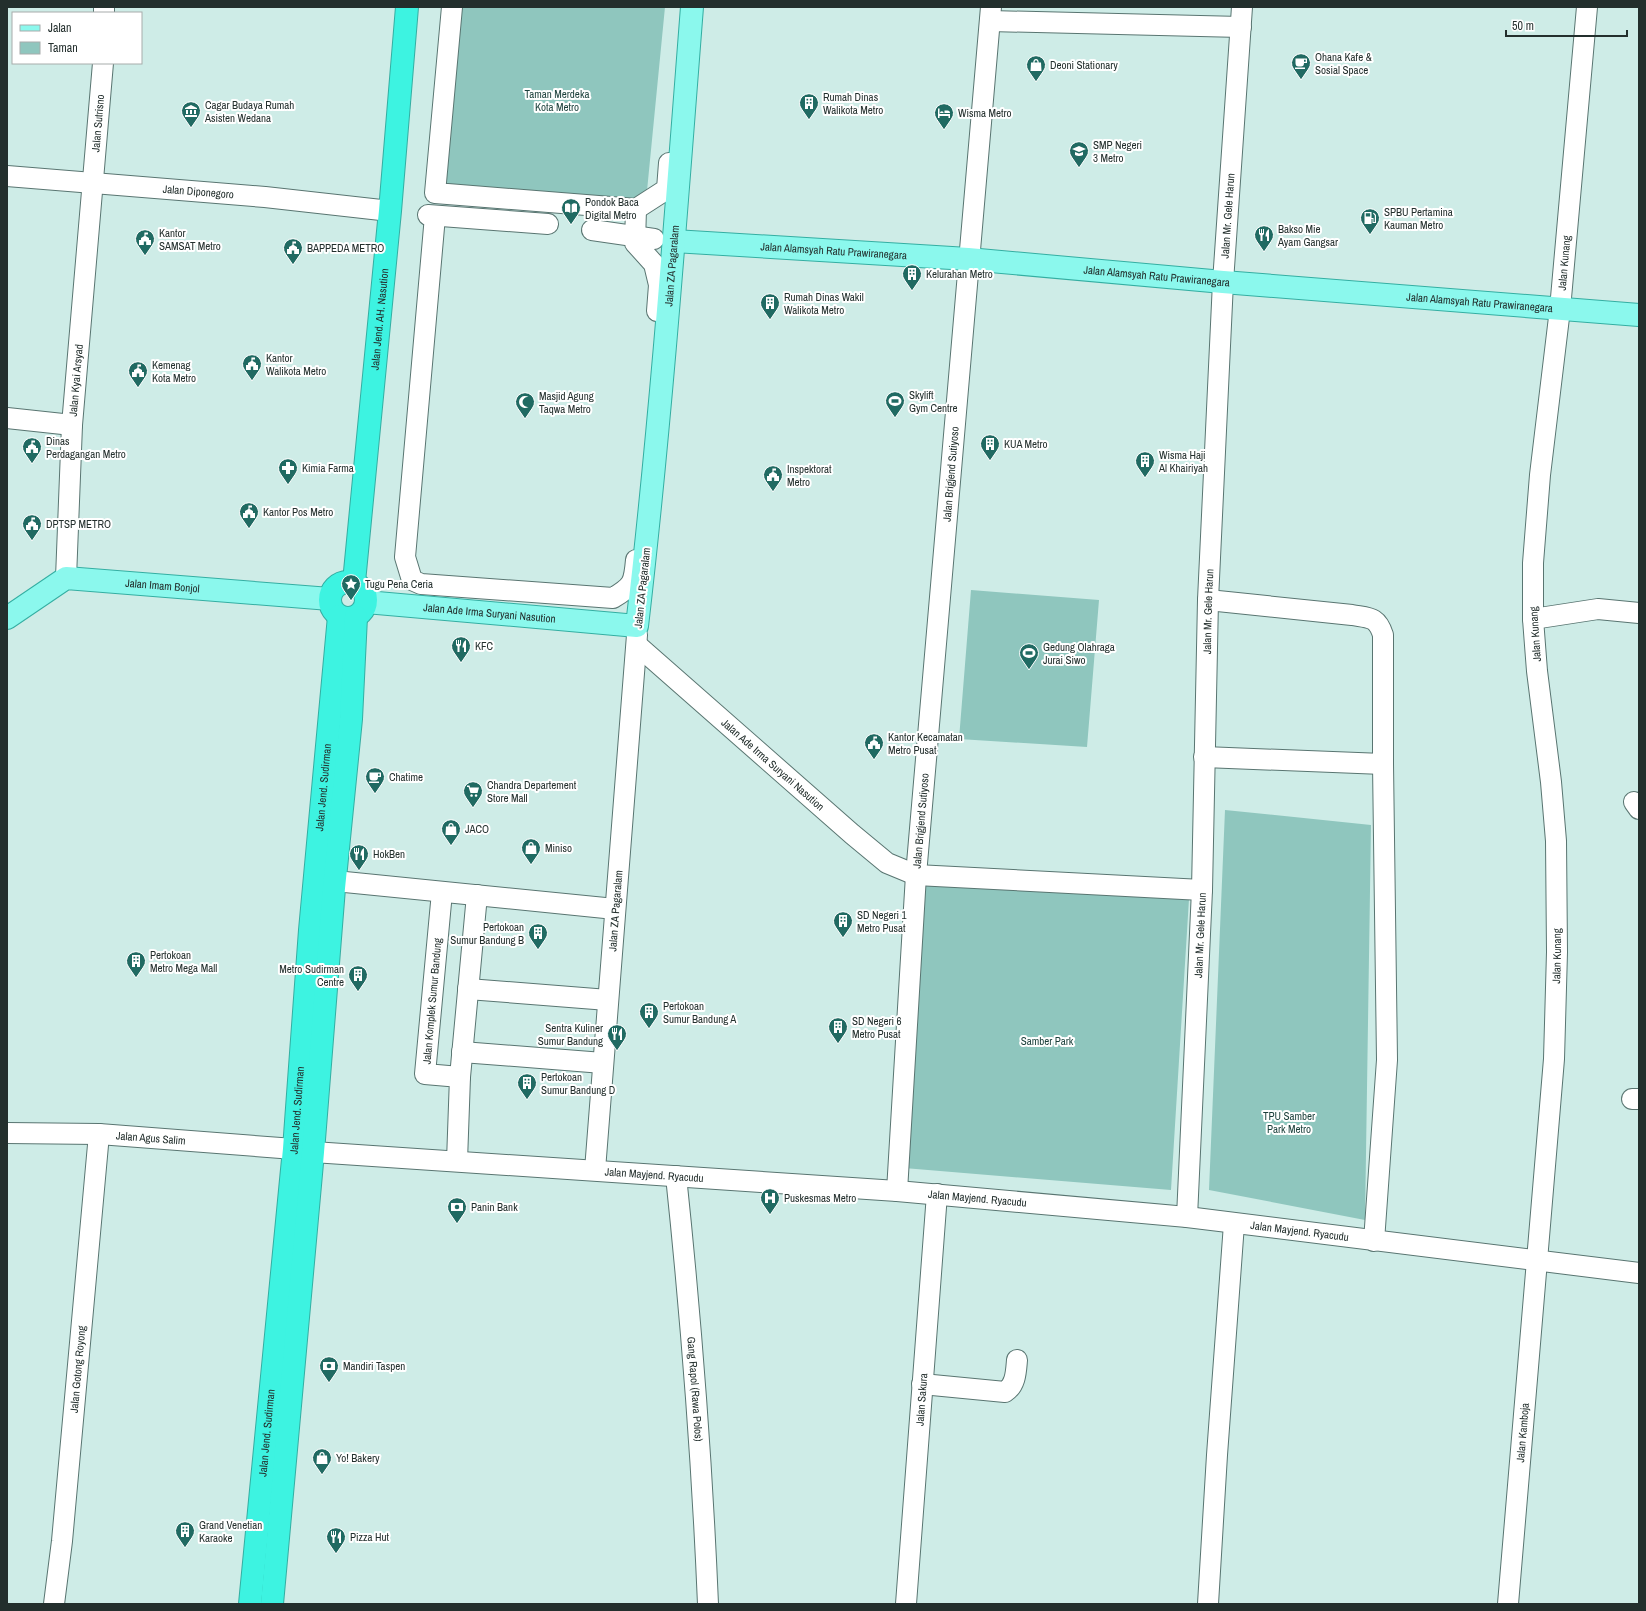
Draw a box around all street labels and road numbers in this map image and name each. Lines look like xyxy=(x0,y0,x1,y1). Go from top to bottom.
street label: Jalan Sutrisno xyxy=(88,94,107,153)
street label: Jalan Mr. Gele Harun xyxy=(1218,173,1237,259)
street label: Jalan Diponegoro xyxy=(162,182,235,201)
street label: Jalan ZA Pagaralam xyxy=(661,225,682,307)
street label: Jalan Kunang xyxy=(1555,235,1574,291)
street label: Jalan Alamsyah Ratu Prawiranegara xyxy=(760,239,907,262)
street label: Jalan Alamsyah Ratu Prawiranegara xyxy=(1083,262,1230,290)
street label: Jalan Jend. AH. Nasution xyxy=(368,268,391,371)
street label: Jalan Alamsyah Ratu Prawiranegara xyxy=(1406,290,1553,315)
street label: Jalan Kyai Arsyad xyxy=(66,344,86,417)
street label: Jalan Brigjend Sutiyoso xyxy=(940,426,962,522)
street label: Jalan ZA Pagaralam xyxy=(631,547,653,629)
street label: Jalan Mr. Gele Harun xyxy=(1200,568,1216,654)
street label: Jalan Imam Bonjol xyxy=(125,576,200,596)
street label: Jalan Ade Irma Suryani Nasution xyxy=(423,600,556,626)
street label: Jalan Kunang xyxy=(1526,606,1544,662)
street label: Jalan Ade Irma Suryani Nasution xyxy=(718,715,827,814)
street label: Jalan Jend. Sudirman xyxy=(312,743,334,832)
street label: Jalan Brigjend Sutiyoso xyxy=(910,773,932,869)
street label: Jalan ZA Pagaralam xyxy=(605,870,626,952)
street label: Jalan Mr. Gele Harun xyxy=(1191,892,1209,978)
street label: Jalan Kunang xyxy=(1549,928,1564,984)
street label: Jalan Komplek Sumur Bandung xyxy=(419,937,445,1065)
street label: Jalan Jend. Sudirman xyxy=(287,1066,307,1155)
street label: Jalan Agus Salim xyxy=(115,1128,186,1148)
street label: Jalan Mayjend. Ryacudu xyxy=(604,1165,704,1185)
street label: Jalan Mayjend. Ryacudu xyxy=(927,1187,1027,1210)
street label: Jalan Mayjend. Ryacudu xyxy=(1250,1218,1350,1244)
street label: Jalan Gotong Royong xyxy=(67,1325,89,1413)
street label: Gang Rapol (Rawa Polos) xyxy=(684,1336,706,1442)
street label: Jalan Sakura xyxy=(912,1373,930,1426)
street label: Jalan Jend. Sudirman xyxy=(255,1388,278,1477)
street label: Jalan Kamboja xyxy=(1513,1402,1532,1463)

